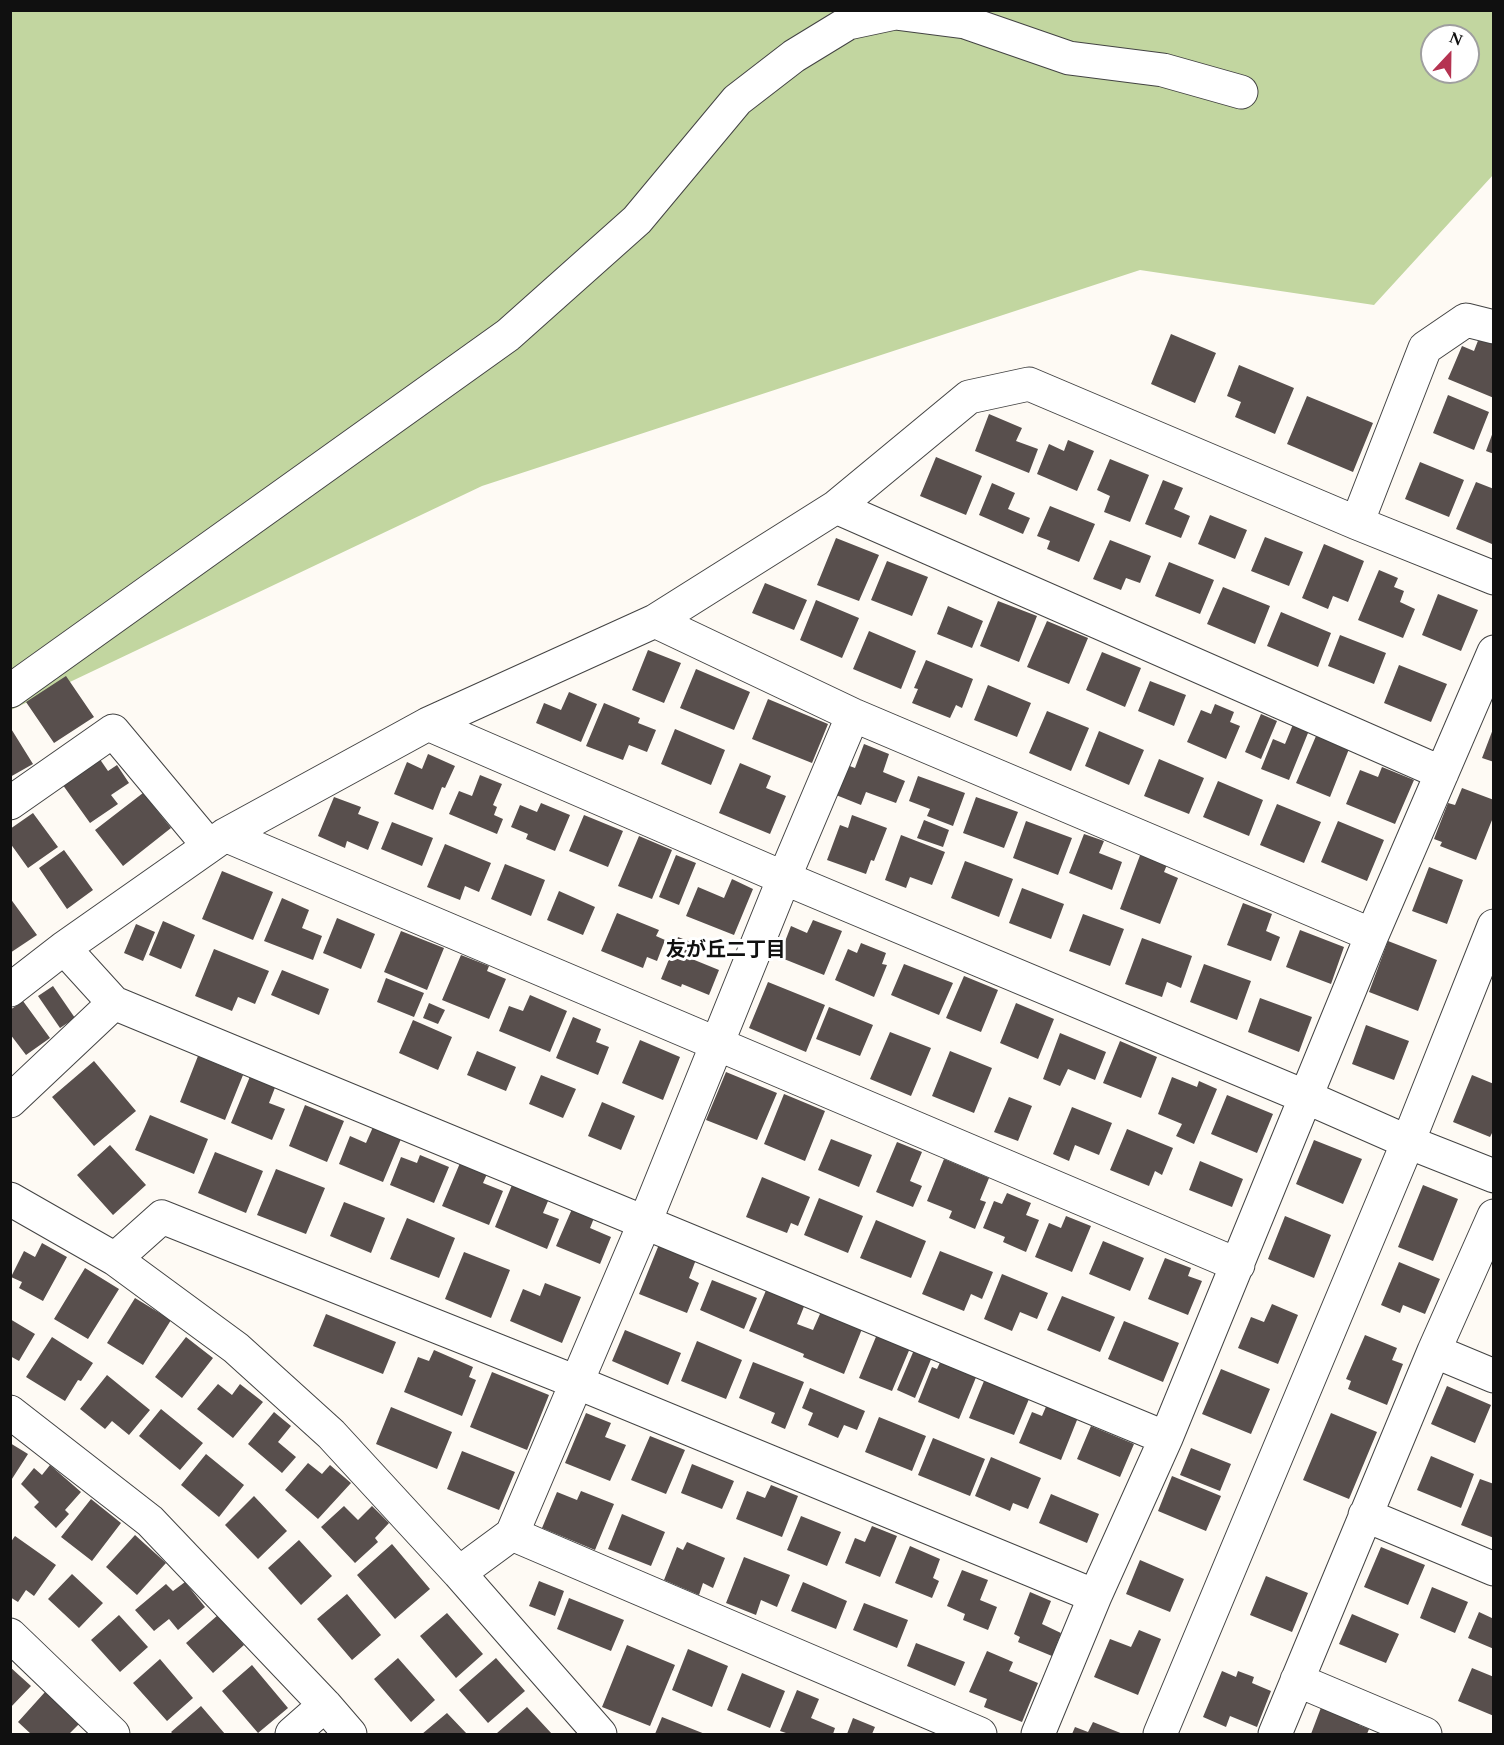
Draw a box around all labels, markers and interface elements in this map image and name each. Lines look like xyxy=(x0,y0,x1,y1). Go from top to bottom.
north arrow xyxy=(1420,24,1480,84)
text: N xyxy=(1445,26,1467,53)
district label: 友が丘二丁目 xyxy=(666,940,786,964)

